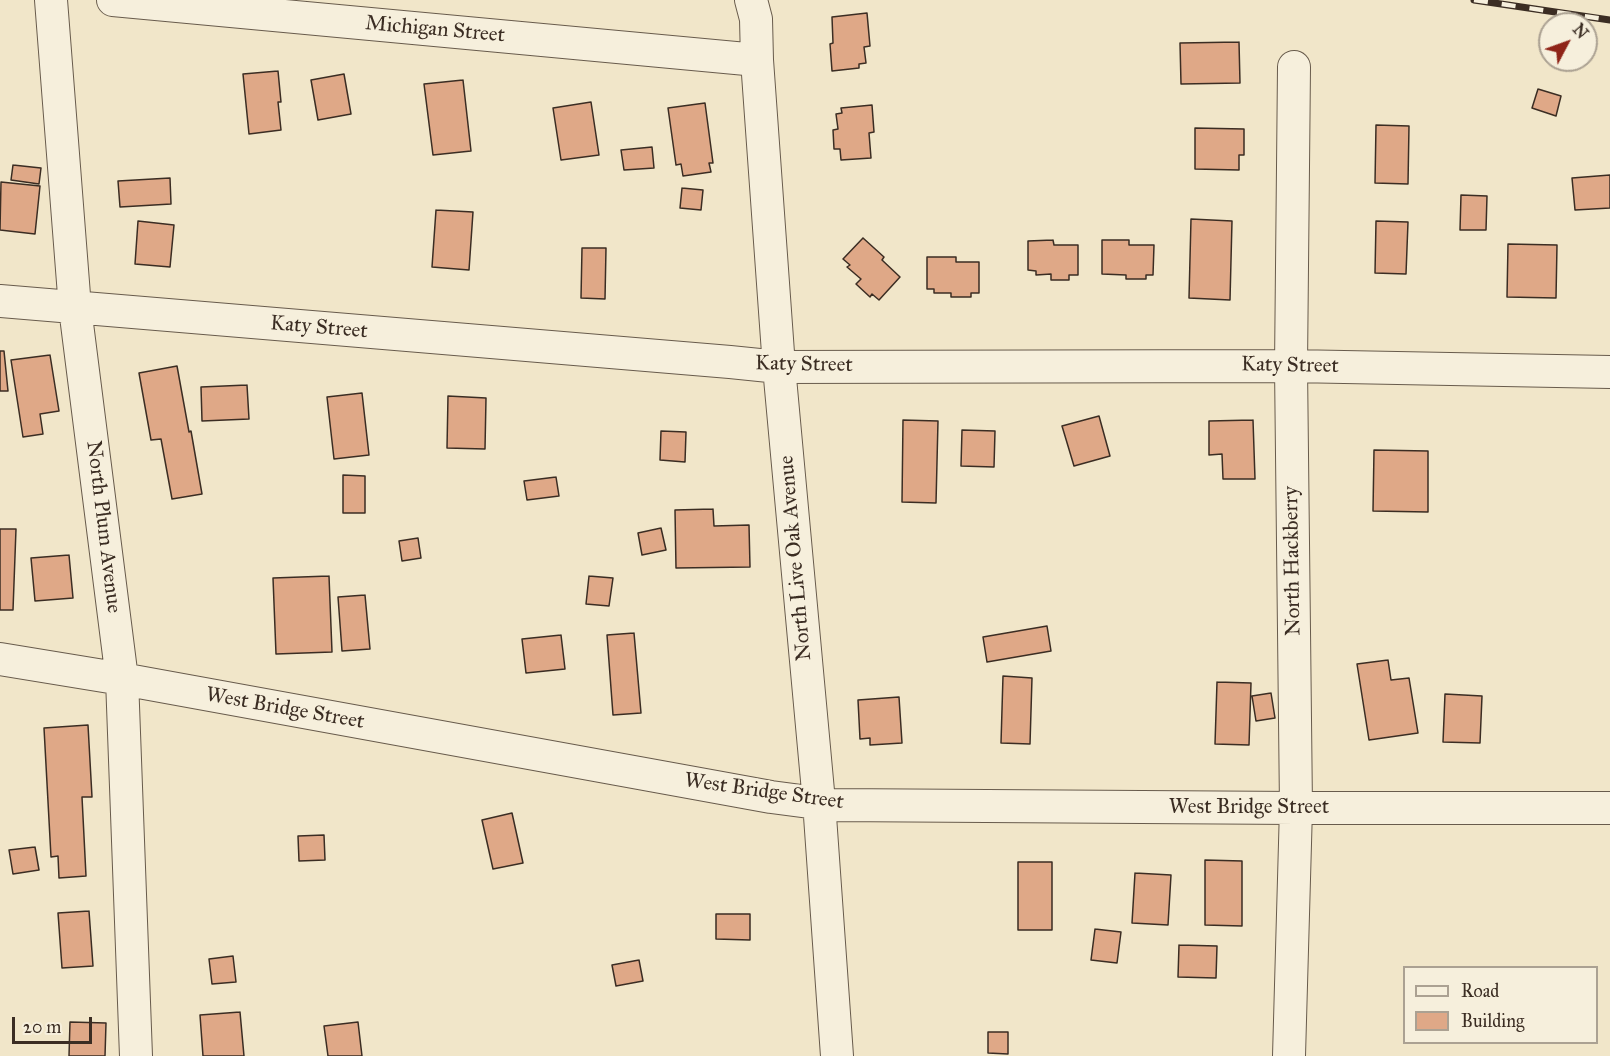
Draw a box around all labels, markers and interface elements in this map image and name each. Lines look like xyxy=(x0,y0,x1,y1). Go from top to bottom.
street label: Michigan Street xyxy=(364,11,506,49)
north arrow xyxy=(1538,12,1598,72)
text: N xyxy=(1569,20,1592,43)
street label: Katy Street xyxy=(269,311,369,345)
street label: Katy Street xyxy=(755,352,853,378)
street label: Katy Street xyxy=(1241,353,1339,379)
street label: North Plum Avenue xyxy=(80,439,126,615)
street label: North Live Oak Avenue xyxy=(774,454,818,662)
street label: North Hackberry xyxy=(1279,486,1307,636)
street label: West Bridge Street xyxy=(204,683,366,735)
street label: West Bridge Street xyxy=(683,768,845,816)
street label: West Bridge Street xyxy=(1169,795,1329,821)
legend xyxy=(1403,966,1598,1044)
text: Road xyxy=(1461,980,1499,1002)
scale bar xyxy=(15,1005,94,1043)
text: Building xyxy=(1461,1010,1524,1032)
text: 20 m xyxy=(23,1016,61,1038)

